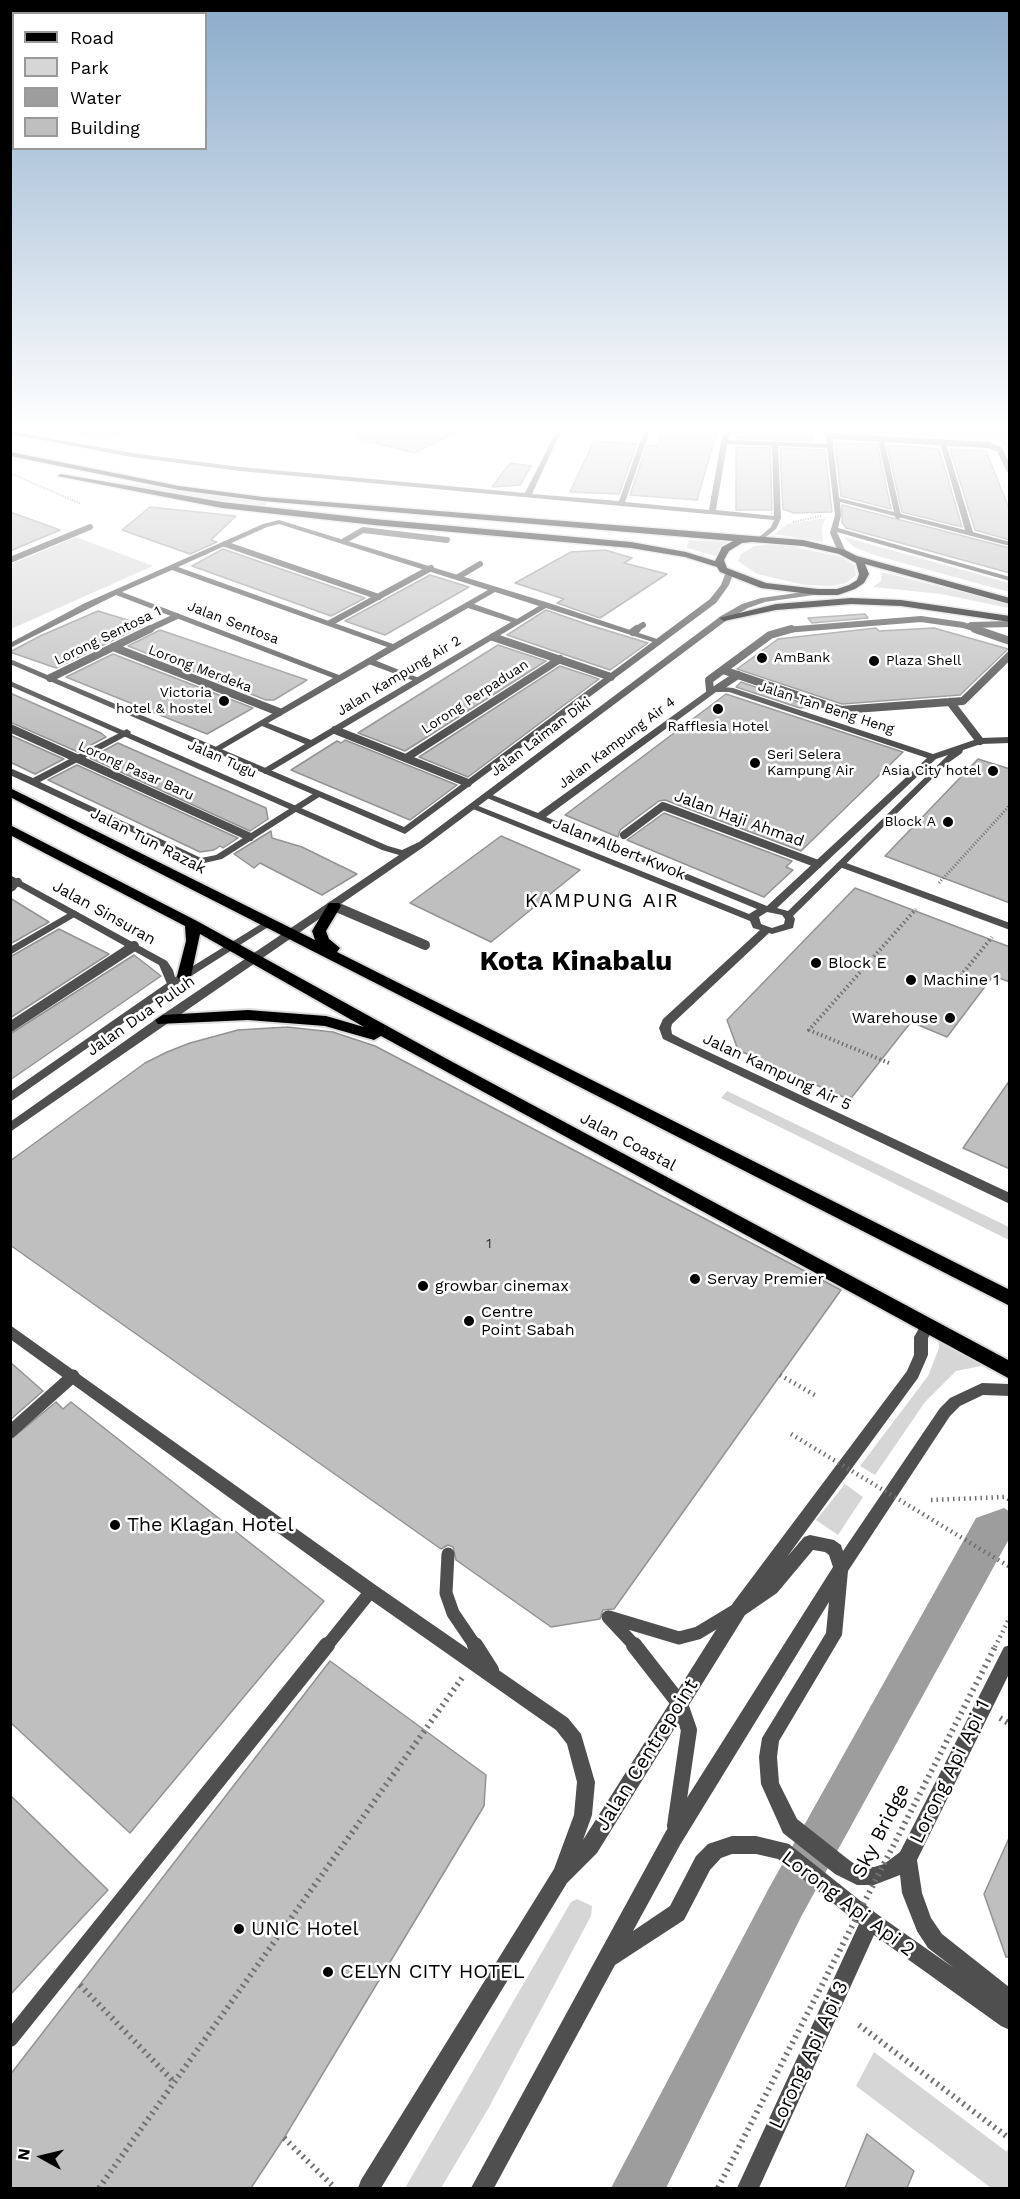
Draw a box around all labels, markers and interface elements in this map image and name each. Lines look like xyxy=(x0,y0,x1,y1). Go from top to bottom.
legend xyxy=(12,12,207,150)
text: Road xyxy=(70,27,114,48)
text: Park xyxy=(70,57,109,78)
text: Water xyxy=(70,87,122,108)
text: Building xyxy=(70,117,140,138)
street label: Jalan Sentosa xyxy=(185,598,281,648)
street label: Lorong Sentosa 1 xyxy=(52,603,164,669)
street label: Jalan Kampung Air 2 xyxy=(334,632,464,720)
street label: Lorong Merdeka xyxy=(146,642,254,696)
place label: AmBank xyxy=(774,650,830,666)
marker: AmBank xyxy=(755,651,769,665)
place label: Plaza Shell xyxy=(886,653,961,669)
marker: Plaza Shell xyxy=(867,654,881,668)
street label: Lorong Perpaduan xyxy=(418,656,532,738)
street label: Jalan Tan Beng Heng xyxy=(756,678,896,738)
place label: Victoria hotel & hostel xyxy=(116,685,212,718)
marker: Victoria hotel & hostel xyxy=(217,694,231,708)
street label: Jalan Laiman Diki xyxy=(487,694,595,780)
street label: Jalan Kampung Air 4 xyxy=(555,694,679,792)
marker: Rafflesia Hotel xyxy=(711,702,725,716)
place label: Rafflesia Hotel xyxy=(668,719,768,735)
street label: Jalan Tugu xyxy=(185,736,259,782)
street label: Lorong Pasar Baru xyxy=(75,738,197,804)
place label: Seri Selera Kampung Air xyxy=(767,747,854,780)
marker: Seri Selera Kampung Air xyxy=(748,756,762,770)
place label: Asia City hotel xyxy=(882,763,981,779)
marker: Asia City hotel xyxy=(986,764,1000,778)
street label: Jalan Haji Ahmad xyxy=(672,787,806,851)
street label: Jalan Tun Razak xyxy=(87,804,209,878)
street label: Jalan Albert Kwok xyxy=(550,814,688,884)
place label: Block A xyxy=(884,814,936,830)
marker: Block A xyxy=(941,815,955,829)
street label: Jalan Sinsuran xyxy=(49,877,159,949)
district label: KAMPUNG AIR xyxy=(525,889,679,913)
district label: Kota Kinabalu xyxy=(480,945,672,979)
place label: Block E xyxy=(828,953,887,973)
marker: Block E xyxy=(809,956,823,970)
place label: Machine 1 xyxy=(923,970,1000,990)
street label: Jalan Dua Puluh xyxy=(83,972,199,1060)
marker: Machine 1 xyxy=(904,973,918,987)
place label: Warehouse xyxy=(852,1008,938,1028)
marker: Warehouse xyxy=(943,1011,957,1025)
street label: Jalan Kampung Air 5 xyxy=(700,1029,854,1115)
street label: Jalan Coastal xyxy=(577,1109,679,1175)
house number: 1 xyxy=(486,1236,492,1252)
place label: Servay Premier xyxy=(707,1269,824,1289)
marker: Servay Premier xyxy=(688,1272,702,1286)
place label: growbar cinemax xyxy=(435,1276,569,1296)
marker: growbar cinemax xyxy=(416,1279,430,1293)
place label: Centre Point Sabah xyxy=(481,1302,575,1340)
marker: Centre Point Sabah xyxy=(462,1314,476,1328)
place label: The Klagan Hotel xyxy=(127,1513,294,1537)
marker: The Klagan Hotel xyxy=(108,1518,122,1532)
street label: Jalan Centrepoint xyxy=(591,1675,703,1835)
street label: Lorong Api Api 1 xyxy=(905,1696,995,1848)
street label: Sky Bridge xyxy=(847,1780,915,1882)
street label: Lorong Api Api 2 xyxy=(777,1846,919,1962)
place label: UNIC Hotel xyxy=(251,1917,359,1941)
marker: UNIC Hotel xyxy=(232,1922,246,1936)
place label: CELYN CITY HOTEL xyxy=(340,1960,525,1984)
marker: CELYN CITY HOTEL xyxy=(321,1965,335,1979)
street label: Lorong Api Api 3 xyxy=(764,1977,854,2133)
north arrow xyxy=(12,2127,72,2187)
text: N xyxy=(13,2147,34,2162)

